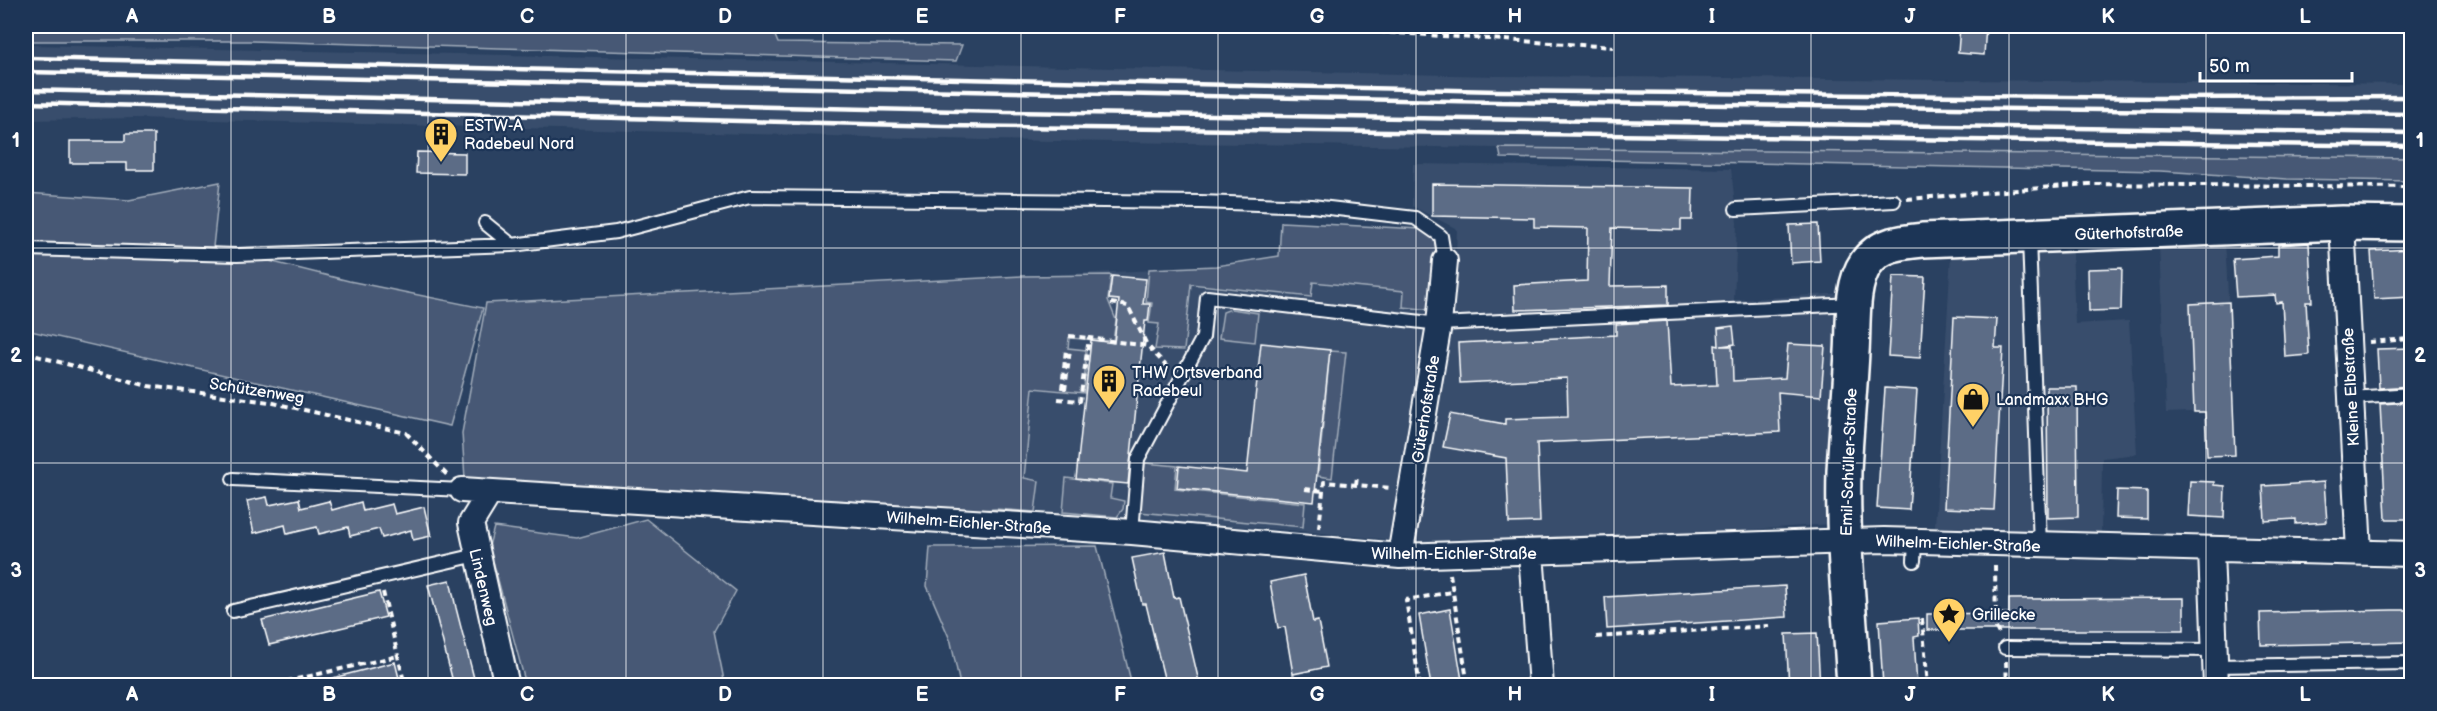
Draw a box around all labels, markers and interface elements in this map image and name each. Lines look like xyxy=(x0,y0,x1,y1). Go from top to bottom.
text: A xyxy=(125,5,139,29)
text: B xyxy=(322,5,336,29)
text: C xyxy=(520,5,534,29)
text: D xyxy=(718,5,732,29)
text: E xyxy=(916,5,929,29)
text: F xyxy=(1114,5,1126,29)
text: G xyxy=(1310,5,1325,29)
text: H xyxy=(1508,5,1522,29)
text: I xyxy=(1709,5,1715,29)
text: J xyxy=(1905,5,1917,29)
text: K xyxy=(2101,5,2115,29)
text: L xyxy=(2299,5,2311,29)
scale bar xyxy=(2200,45,2352,83)
text: 50 m xyxy=(2209,56,2250,77)
building icon: ESTW-A Radebeul Nord xyxy=(423,116,459,163)
place label: ESTW-A Radebeul Nord xyxy=(464,117,574,154)
text: 1 xyxy=(12,129,20,153)
text: 1 xyxy=(2416,129,2424,153)
street label: Güterhofstraße xyxy=(2074,222,2184,245)
street label: Kleine Elbstraße xyxy=(2339,327,2364,447)
text: 2 xyxy=(10,344,22,368)
text: 2 xyxy=(2414,344,2426,368)
street label: Güterhofstraße xyxy=(1409,353,1444,464)
building icon: THW Ortsverband Radebeul xyxy=(1091,363,1127,410)
place label: THW Ortsverband Radebeul xyxy=(1132,364,1262,401)
street label: Schützenweg xyxy=(208,375,306,408)
shop icon: Landmaxx BHG xyxy=(1955,381,1991,428)
street label: Emil-Schüller-Straße xyxy=(1837,387,1862,536)
place label: Landmaxx BHG xyxy=(1996,391,2108,410)
street label: Wilhelm-Eichler-Straße xyxy=(886,508,1053,539)
street label: Wilhelm-Eichler-Straße xyxy=(1875,532,2041,557)
street label: Wilhelm-Eichler-Straße xyxy=(1371,545,1537,564)
street label: Lindenweg xyxy=(464,547,501,628)
text: 3 xyxy=(10,559,22,583)
text: 3 xyxy=(2414,559,2426,583)
place icon: Grillecke xyxy=(1931,596,1967,643)
place label: Grillecke xyxy=(1972,606,2036,625)
text: A xyxy=(125,683,139,707)
text: B xyxy=(322,683,336,707)
text: C xyxy=(520,683,534,707)
text: D xyxy=(718,683,732,707)
text: E xyxy=(916,683,929,707)
text: F xyxy=(1114,683,1126,707)
text: G xyxy=(1310,683,1325,707)
text: H xyxy=(1508,683,1522,707)
text: I xyxy=(1709,683,1715,707)
text: J xyxy=(1905,683,1917,707)
text: K xyxy=(2101,683,2115,707)
text: L xyxy=(2299,683,2311,707)

